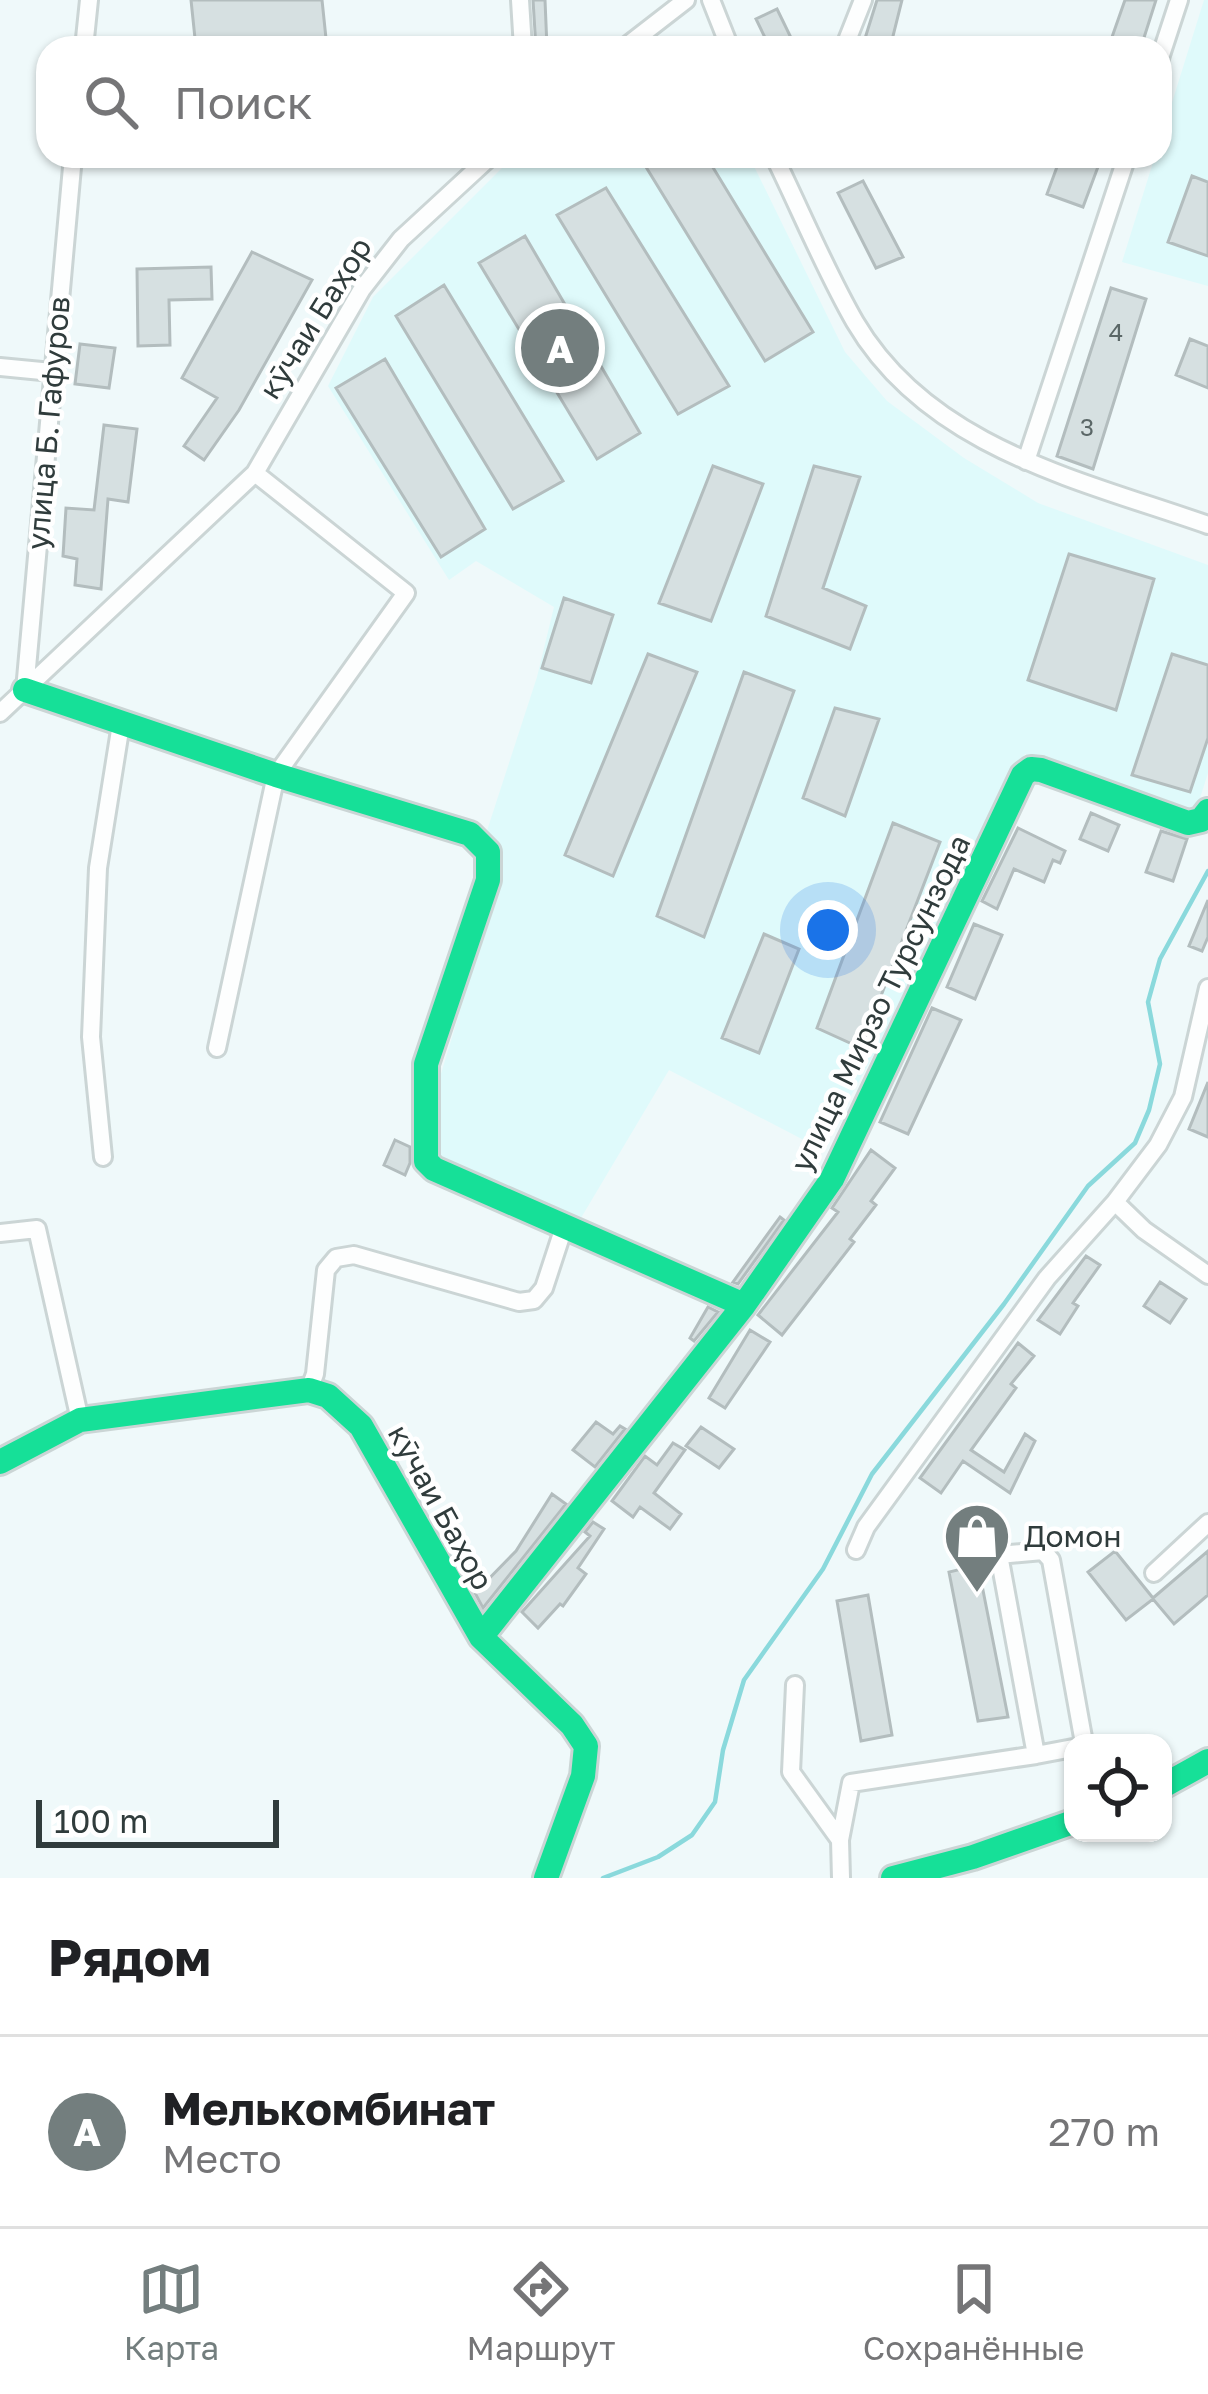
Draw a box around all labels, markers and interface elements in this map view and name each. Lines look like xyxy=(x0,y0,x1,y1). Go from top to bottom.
search box xyxy=(36,36,1172,168)
icon: search xyxy=(78,69,144,135)
text: Поиск xyxy=(174,75,313,129)
street label: кӯчаи Баҳор xyxy=(251,231,379,405)
street label: улица Б. Гафуров xyxy=(19,295,77,551)
pin: A xyxy=(521,303,599,393)
house number: 4 xyxy=(1109,317,1123,346)
house number: 3 xyxy=(1080,412,1094,441)
street label: улица Мирзо Турсунзода xyxy=(783,829,977,1177)
your location xyxy=(798,900,858,960)
street label: кӯчаи Баҳор xyxy=(381,1418,501,1596)
shop icon: Домон xyxy=(942,1501,1012,1595)
place label: Домон xyxy=(1024,1518,1122,1554)
map controls xyxy=(1064,1734,1172,1842)
button: locate xyxy=(1064,1734,1172,1842)
scale bar xyxy=(36,1794,279,1847)
text: 100 m xyxy=(54,1801,148,1840)
text: Рядом xyxy=(48,1926,211,1987)
text: Мелькомбинат xyxy=(162,2081,495,2135)
text: A xyxy=(73,2108,101,2155)
text: 270 m xyxy=(1048,2108,1160,2155)
text: Место xyxy=(162,2135,282,2182)
tab: Карта xyxy=(124,2256,219,2367)
tab: Маршрут xyxy=(467,2256,616,2367)
tab: Сохранённые xyxy=(863,2256,1084,2367)

